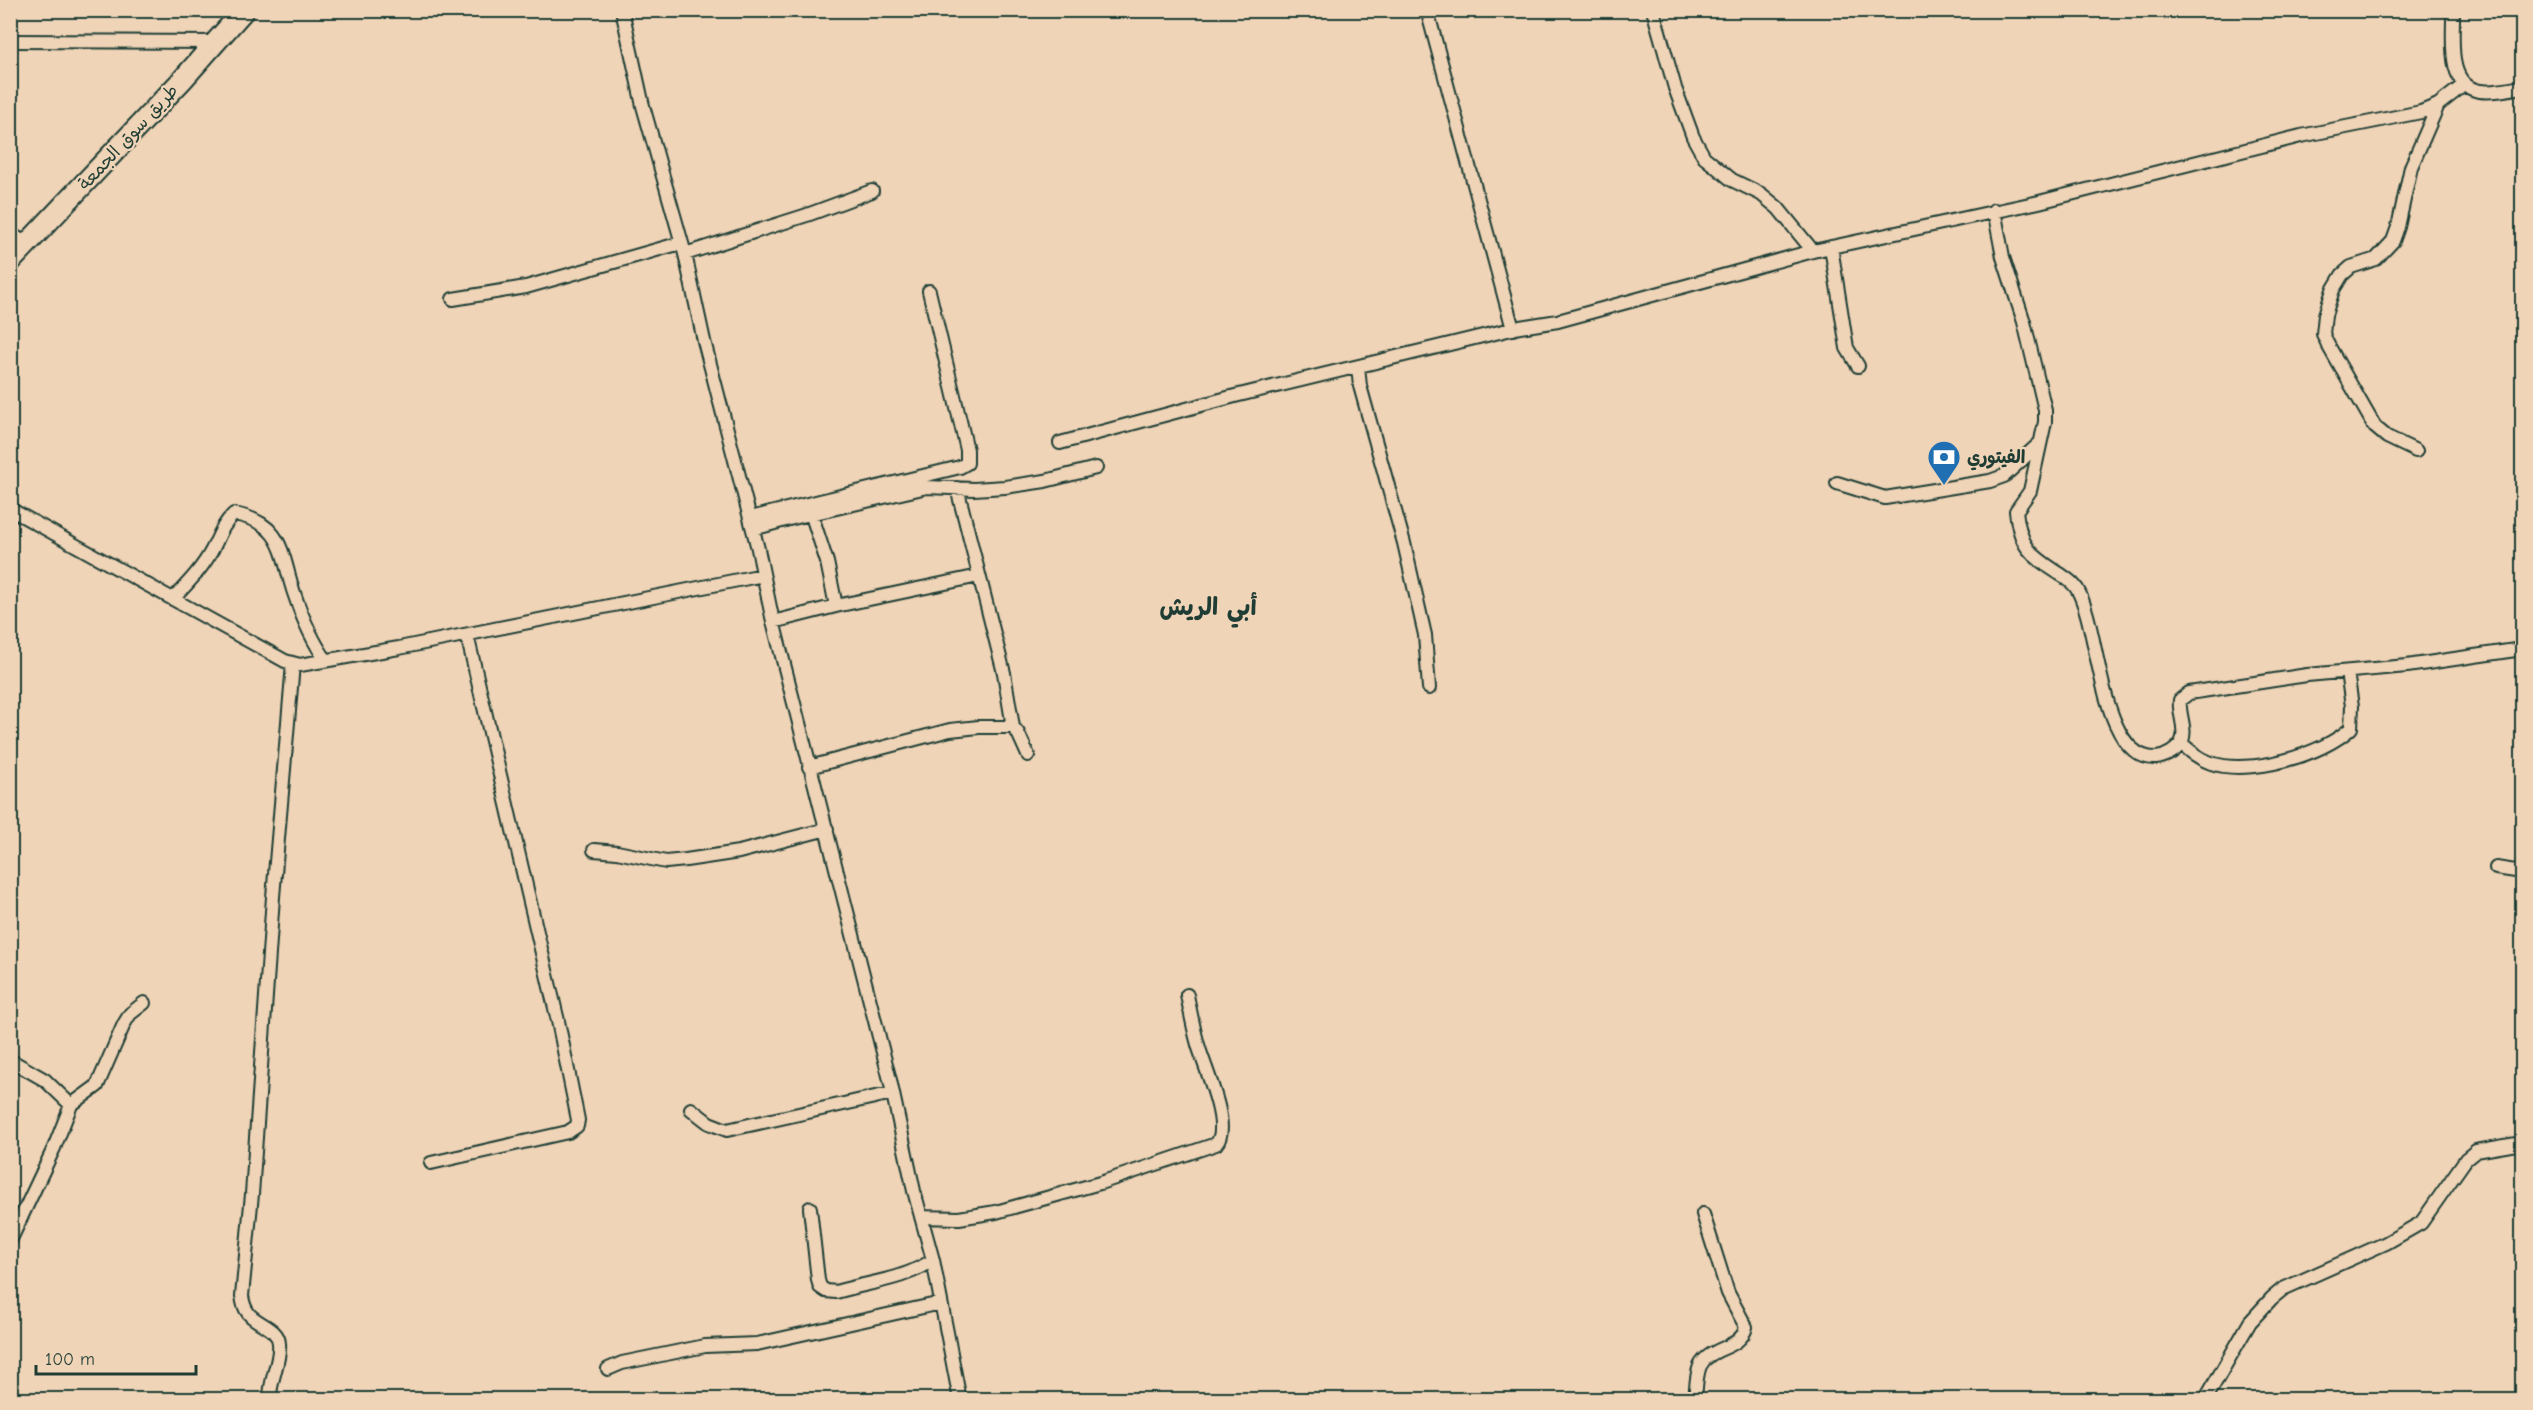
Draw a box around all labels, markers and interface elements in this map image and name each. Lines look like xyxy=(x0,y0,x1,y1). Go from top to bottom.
street label: طريق سوق الجمعة xyxy=(74,80,183,195)
bank icon: الفيتوري xyxy=(1926,439,1962,486)
place label: الفيتوري xyxy=(1967,447,2025,471)
district label: أبي الريش xyxy=(1159,592,1257,628)
scale bar xyxy=(36,1338,196,1376)
text: 100 m xyxy=(45,1349,95,1370)

